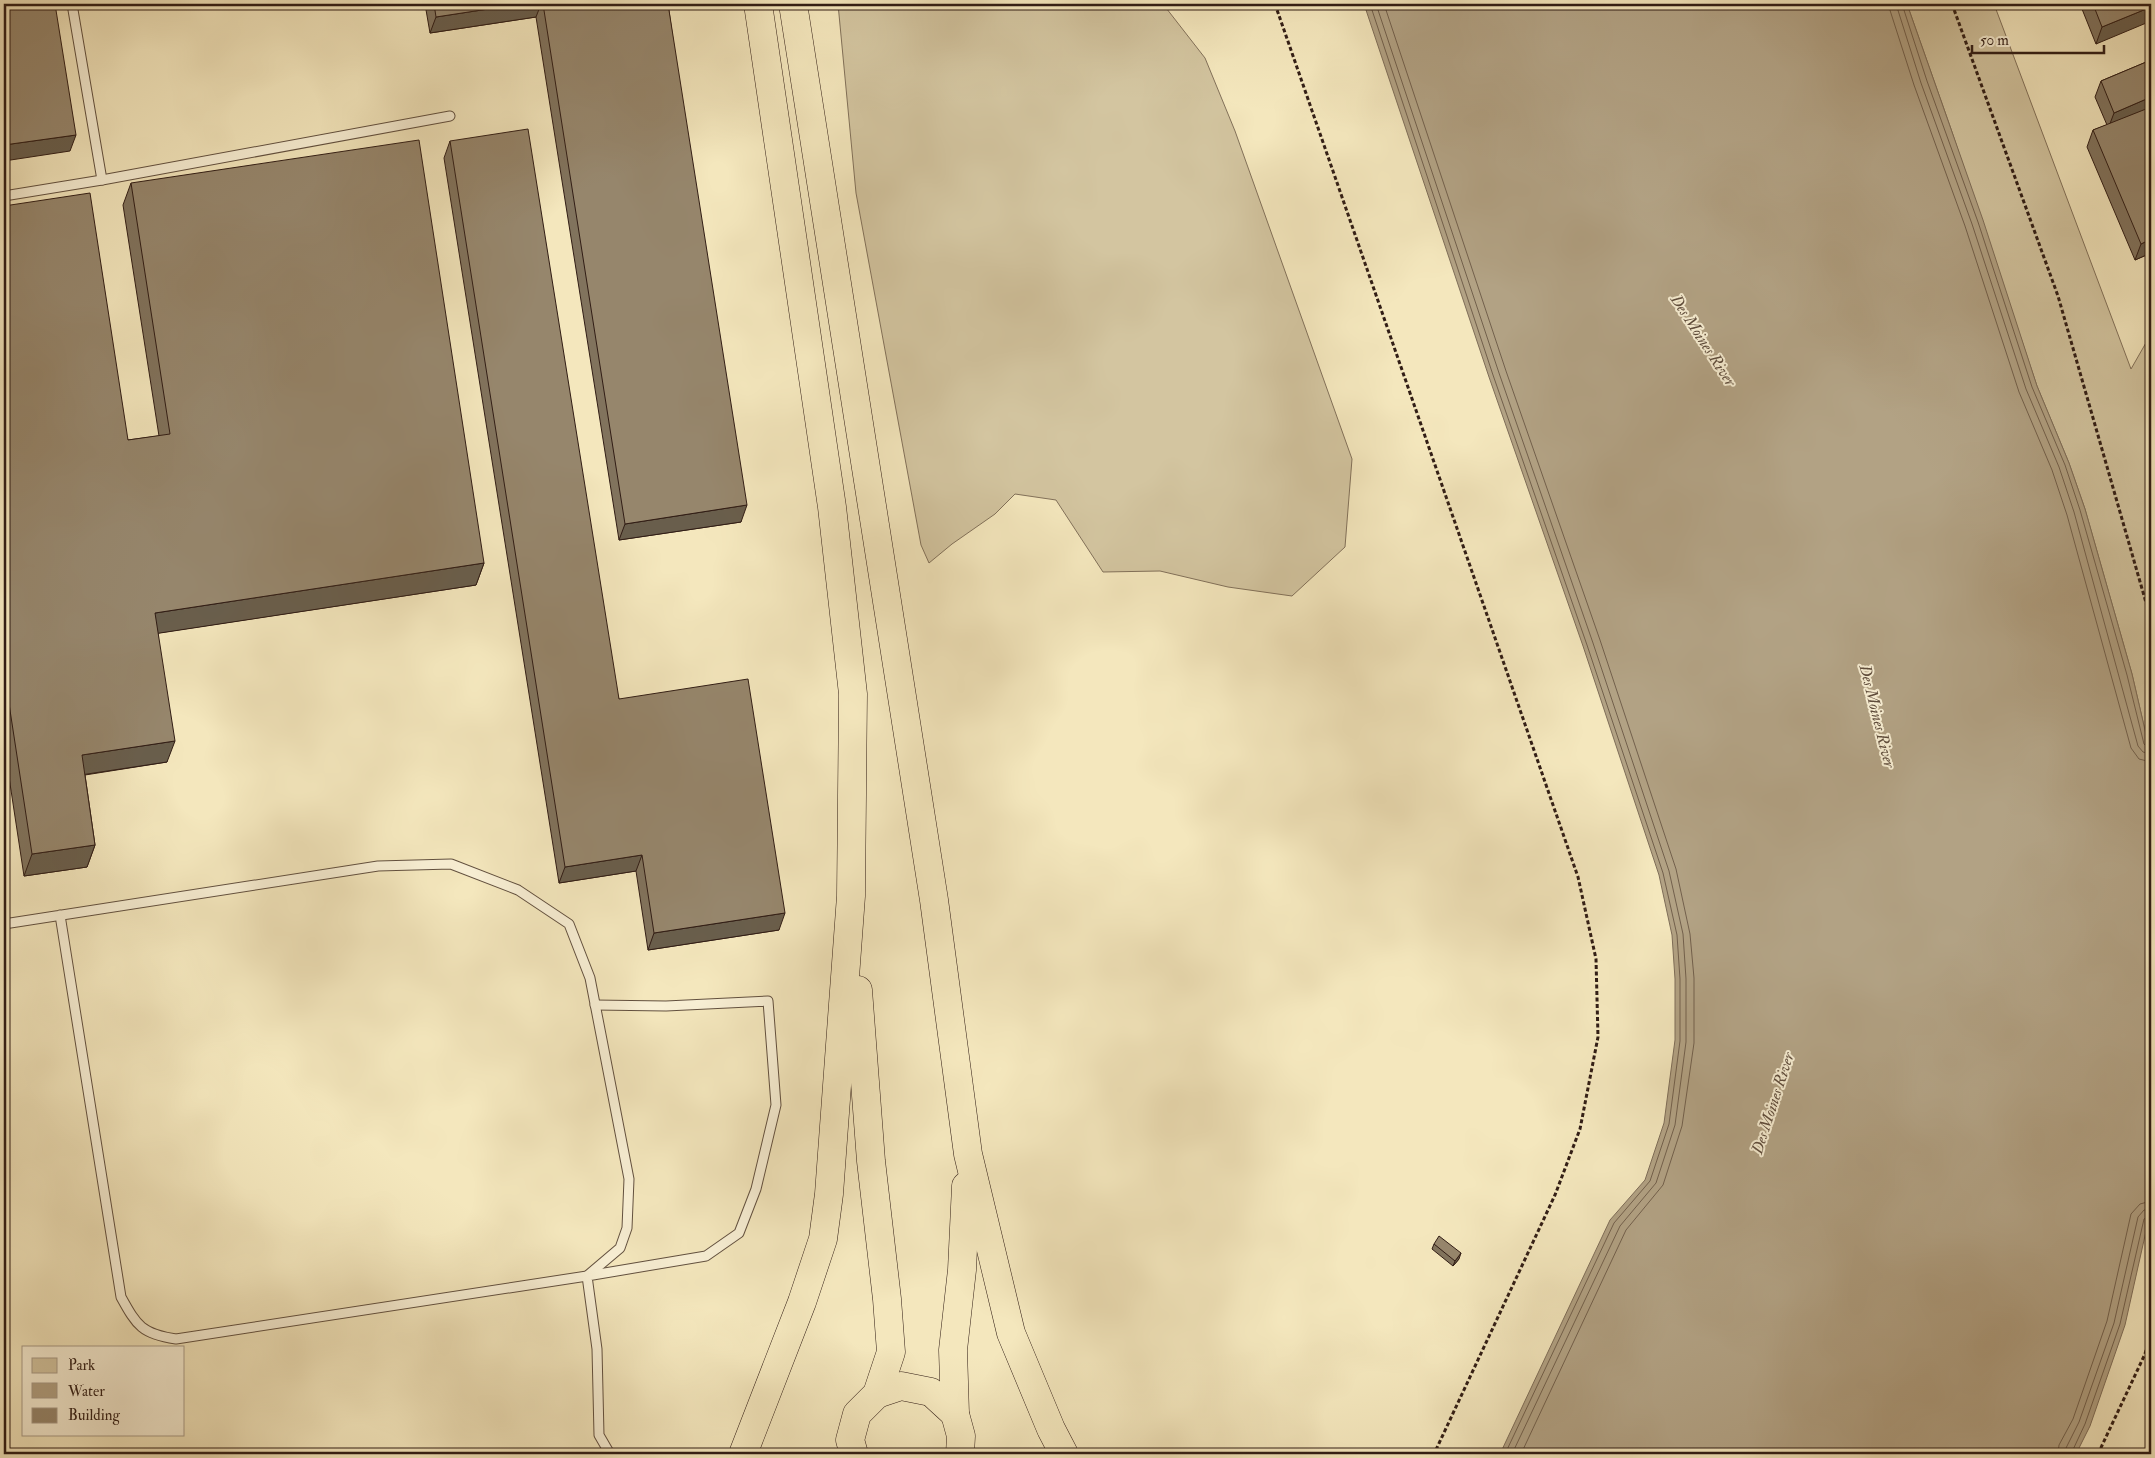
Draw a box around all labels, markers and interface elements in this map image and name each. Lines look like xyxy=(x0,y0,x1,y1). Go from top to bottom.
scale bar xyxy=(1972,22,2105,54)
text: 50 m xyxy=(1980,31,2009,50)
water label: Des Moines River xyxy=(1666,290,1741,391)
water label: Des Moines River xyxy=(1854,662,1900,771)
water label: Des Moines River xyxy=(1747,1049,1799,1158)
legend xyxy=(22,1346,185,1436)
text: Park xyxy=(68,1356,95,1375)
text: Water xyxy=(67,1382,105,1401)
text: Building xyxy=(68,1406,120,1425)

